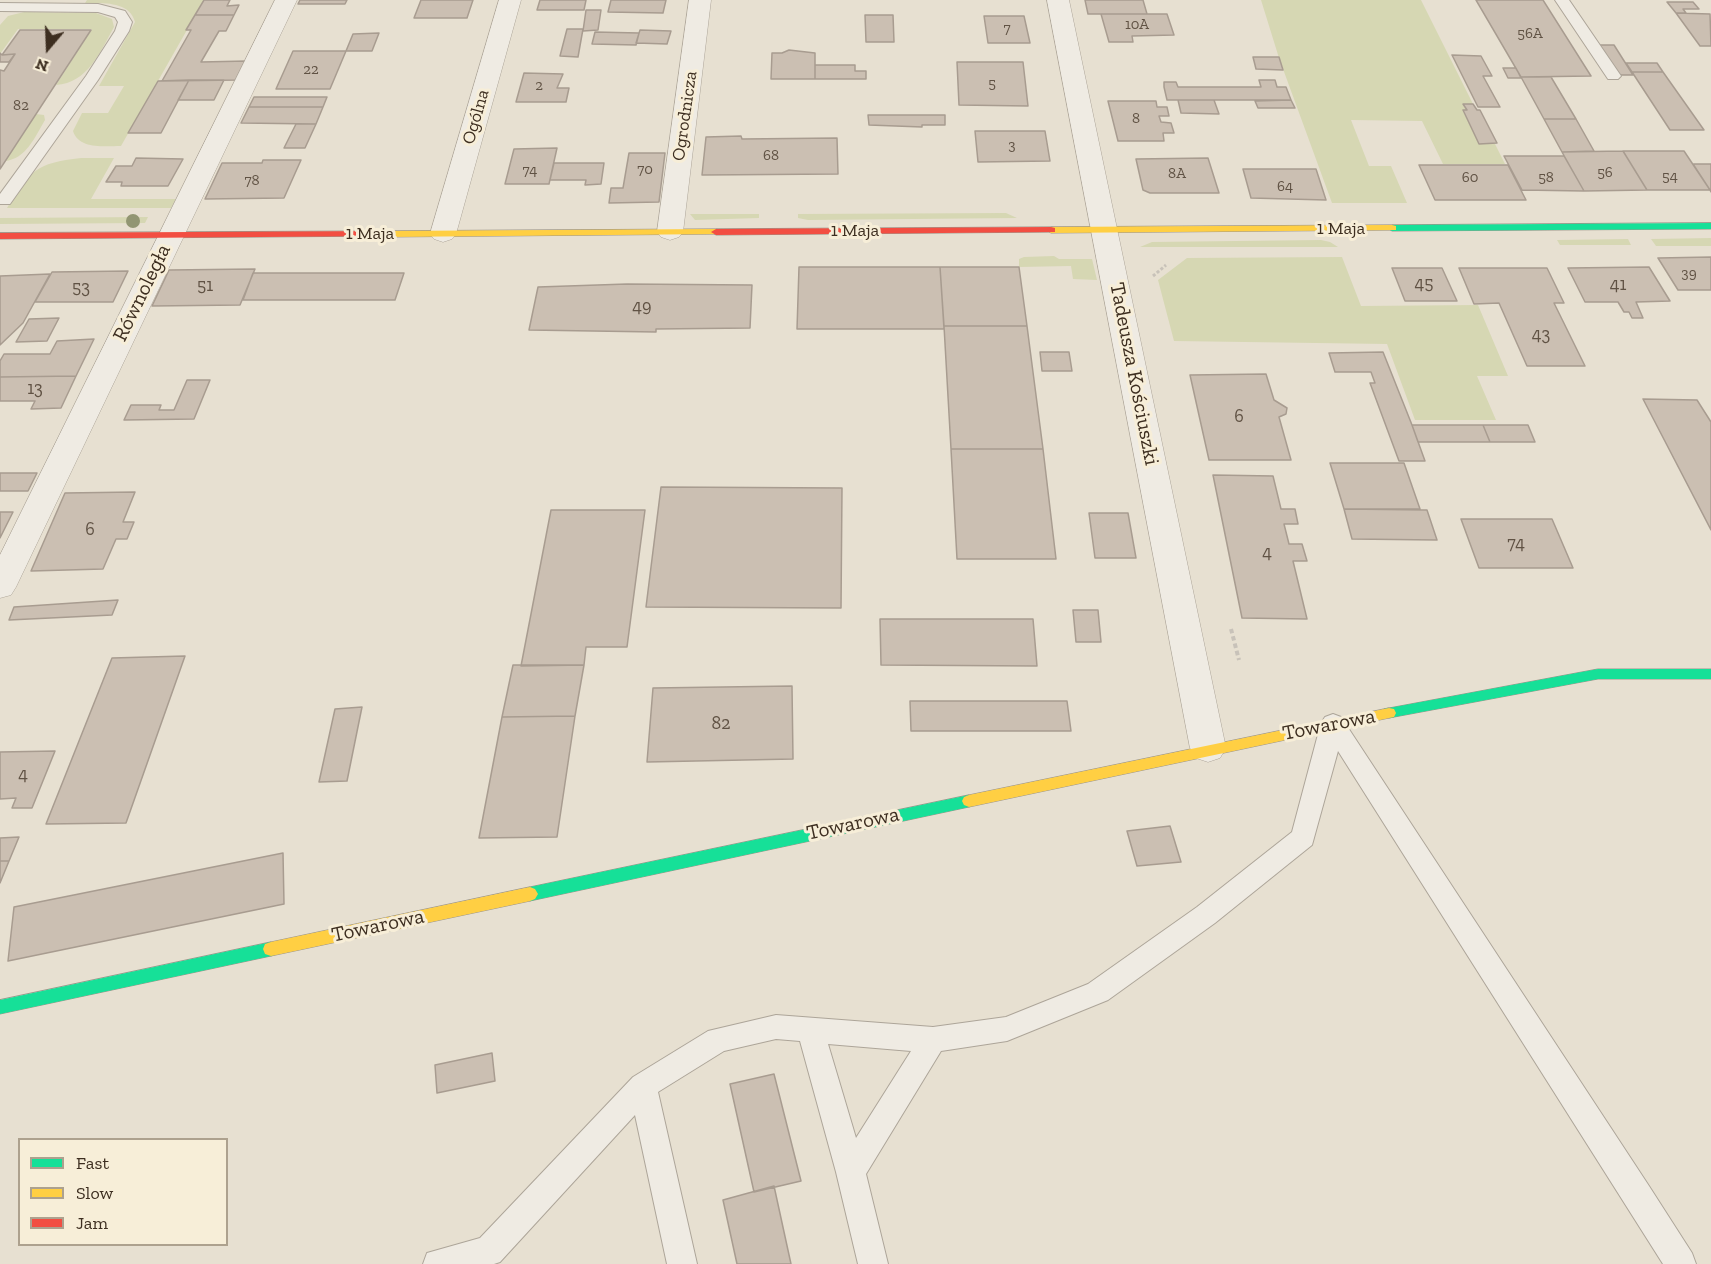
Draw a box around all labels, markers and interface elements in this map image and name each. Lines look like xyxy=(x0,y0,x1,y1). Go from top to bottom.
house number: 10A xyxy=(1125,16,1149,34)
north arrow xyxy=(18,18,78,78)
house number: 7 xyxy=(1003,20,1011,38)
house number: 56A xyxy=(1517,25,1543,43)
text: N xyxy=(33,55,51,76)
house number: 22 xyxy=(303,61,319,79)
street label: Ogrodnicza xyxy=(668,70,702,162)
house number: 5 xyxy=(988,75,996,93)
house number: 2 xyxy=(535,77,543,95)
street label: Ogólna xyxy=(458,87,494,147)
house number: 82 xyxy=(13,97,29,115)
house number: 8 xyxy=(1132,110,1140,128)
house number: 3 xyxy=(1008,137,1016,155)
house number: 68 xyxy=(763,147,779,165)
house number: 70 xyxy=(637,161,653,179)
house number: 74 xyxy=(523,162,537,180)
house number: 56 xyxy=(1597,164,1613,182)
house number: 8A xyxy=(1168,165,1186,183)
house number: 54 xyxy=(1662,168,1678,186)
house number: 60 xyxy=(1462,169,1478,187)
house number: 58 xyxy=(1538,169,1554,187)
house number: 78 xyxy=(244,172,260,190)
house number: 64 xyxy=(1277,178,1293,196)
street label: 1 Maja xyxy=(1317,218,1365,240)
street label: 1 Maja xyxy=(831,220,879,242)
street label: 1 Maja xyxy=(346,223,394,245)
street label: Równoległa xyxy=(108,240,176,346)
house number: 39 xyxy=(1681,265,1697,283)
house number: 45 xyxy=(1415,273,1433,295)
house number: 41 xyxy=(1610,274,1626,296)
house number: 51 xyxy=(197,275,213,297)
house number: 53 xyxy=(72,277,90,299)
street label: Tadeusza Kościuszki xyxy=(1104,280,1164,468)
house number: 49 xyxy=(632,296,652,318)
house number: 43 xyxy=(1532,324,1550,346)
house number: 13 xyxy=(27,378,43,400)
house number: 6 xyxy=(1234,406,1244,428)
house number: 6 xyxy=(85,519,95,541)
house number: 74 xyxy=(1507,533,1525,555)
house number: 4 xyxy=(1262,542,1272,564)
street label: Towarowa xyxy=(1280,704,1378,746)
house number: 82 xyxy=(712,713,730,735)
house number: 4 xyxy=(18,764,28,786)
street label: Towarowa xyxy=(804,802,902,846)
street label: Towarowa xyxy=(329,904,427,948)
legend xyxy=(18,1138,228,1246)
text: Fast xyxy=(76,1152,109,1174)
text: Slow xyxy=(76,1182,113,1204)
text: Jam xyxy=(76,1212,108,1234)

